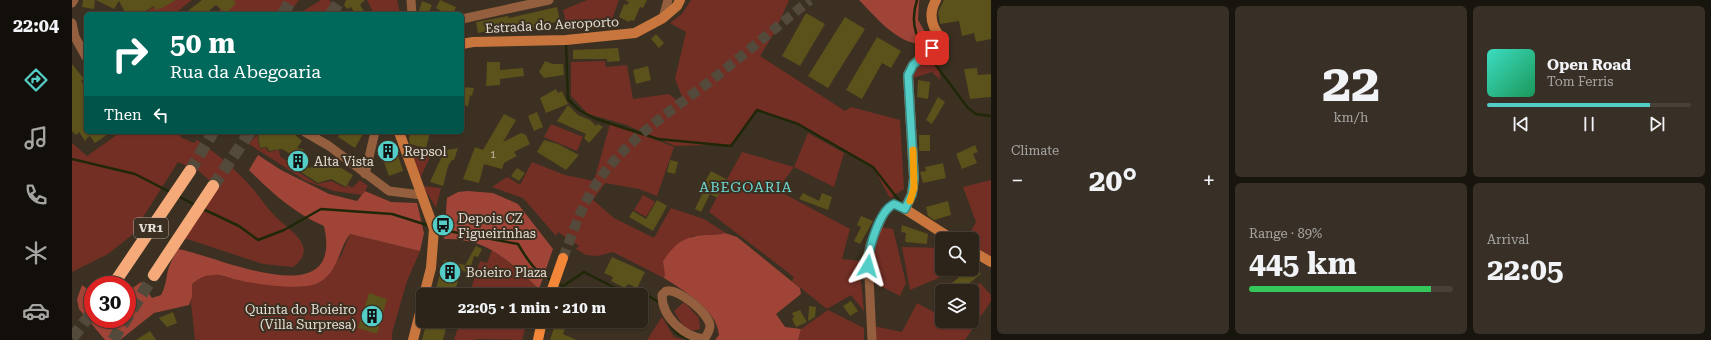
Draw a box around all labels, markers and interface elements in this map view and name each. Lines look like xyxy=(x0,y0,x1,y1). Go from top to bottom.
street label: Estrada do Aeroporto xyxy=(485,14,619,36)
text: 22:04 xyxy=(13,15,59,36)
text: 50 m xyxy=(170,27,235,60)
icon: right xyxy=(104,28,156,80)
pin xyxy=(915,31,949,65)
icon: arrive xyxy=(921,37,943,59)
text: 22 xyxy=(1322,53,1380,114)
text: Open Road xyxy=(1547,56,1631,74)
text: Rua da Abegoaria xyxy=(170,61,321,82)
icon: directions xyxy=(22,66,50,94)
text: Tom Ferris xyxy=(1547,74,1613,89)
icon: left xyxy=(150,104,172,126)
text: Then xyxy=(104,106,142,124)
text: km/h xyxy=(1334,110,1368,125)
icon: previous xyxy=(1510,113,1532,135)
icon: pause xyxy=(1578,113,1600,135)
icon: next xyxy=(1646,113,1668,135)
icon: music xyxy=(22,124,50,152)
building icon: Repsol xyxy=(375,138,401,164)
text: Climate xyxy=(1011,143,1059,158)
place label: Repsol xyxy=(404,144,447,159)
building icon: Alta Vista xyxy=(285,148,311,174)
house number: 1 xyxy=(490,148,496,161)
place label: Alta Vista xyxy=(314,154,374,169)
text: 20° xyxy=(1089,163,1137,198)
text: − xyxy=(1011,168,1023,193)
text: + xyxy=(1203,168,1215,193)
district label: ABEGOARIA xyxy=(699,179,793,195)
icon: phone xyxy=(22,181,50,209)
place label: Depois CZ Figueirinhas xyxy=(458,211,536,241)
bus stop icon: Depois CZ Figueirinhas xyxy=(430,212,456,238)
road number: VR1 xyxy=(134,218,168,238)
text: Range · 89% xyxy=(1249,226,1322,241)
map controls xyxy=(935,232,979,328)
button: search xyxy=(935,232,979,276)
text: Arrival xyxy=(1487,232,1529,247)
icon: climate xyxy=(22,239,50,267)
position arrow xyxy=(847,245,889,287)
text: 445 km xyxy=(1249,246,1357,281)
text: 22:05 xyxy=(1487,252,1564,287)
building icon: Boieiro Plaza xyxy=(437,259,463,285)
place label: Boieiro Plaza xyxy=(466,265,547,280)
speed limit sign: 30 xyxy=(84,276,136,328)
button: layers xyxy=(935,284,979,328)
icon: car xyxy=(22,297,50,325)
text: 22:05 · 1 min · 210 m xyxy=(458,299,606,317)
place label: Quinta do Boieiro (Villa Surpresa) xyxy=(245,302,356,332)
building icon: Quinta do Boieiro (Villa Surpresa) xyxy=(359,303,385,329)

